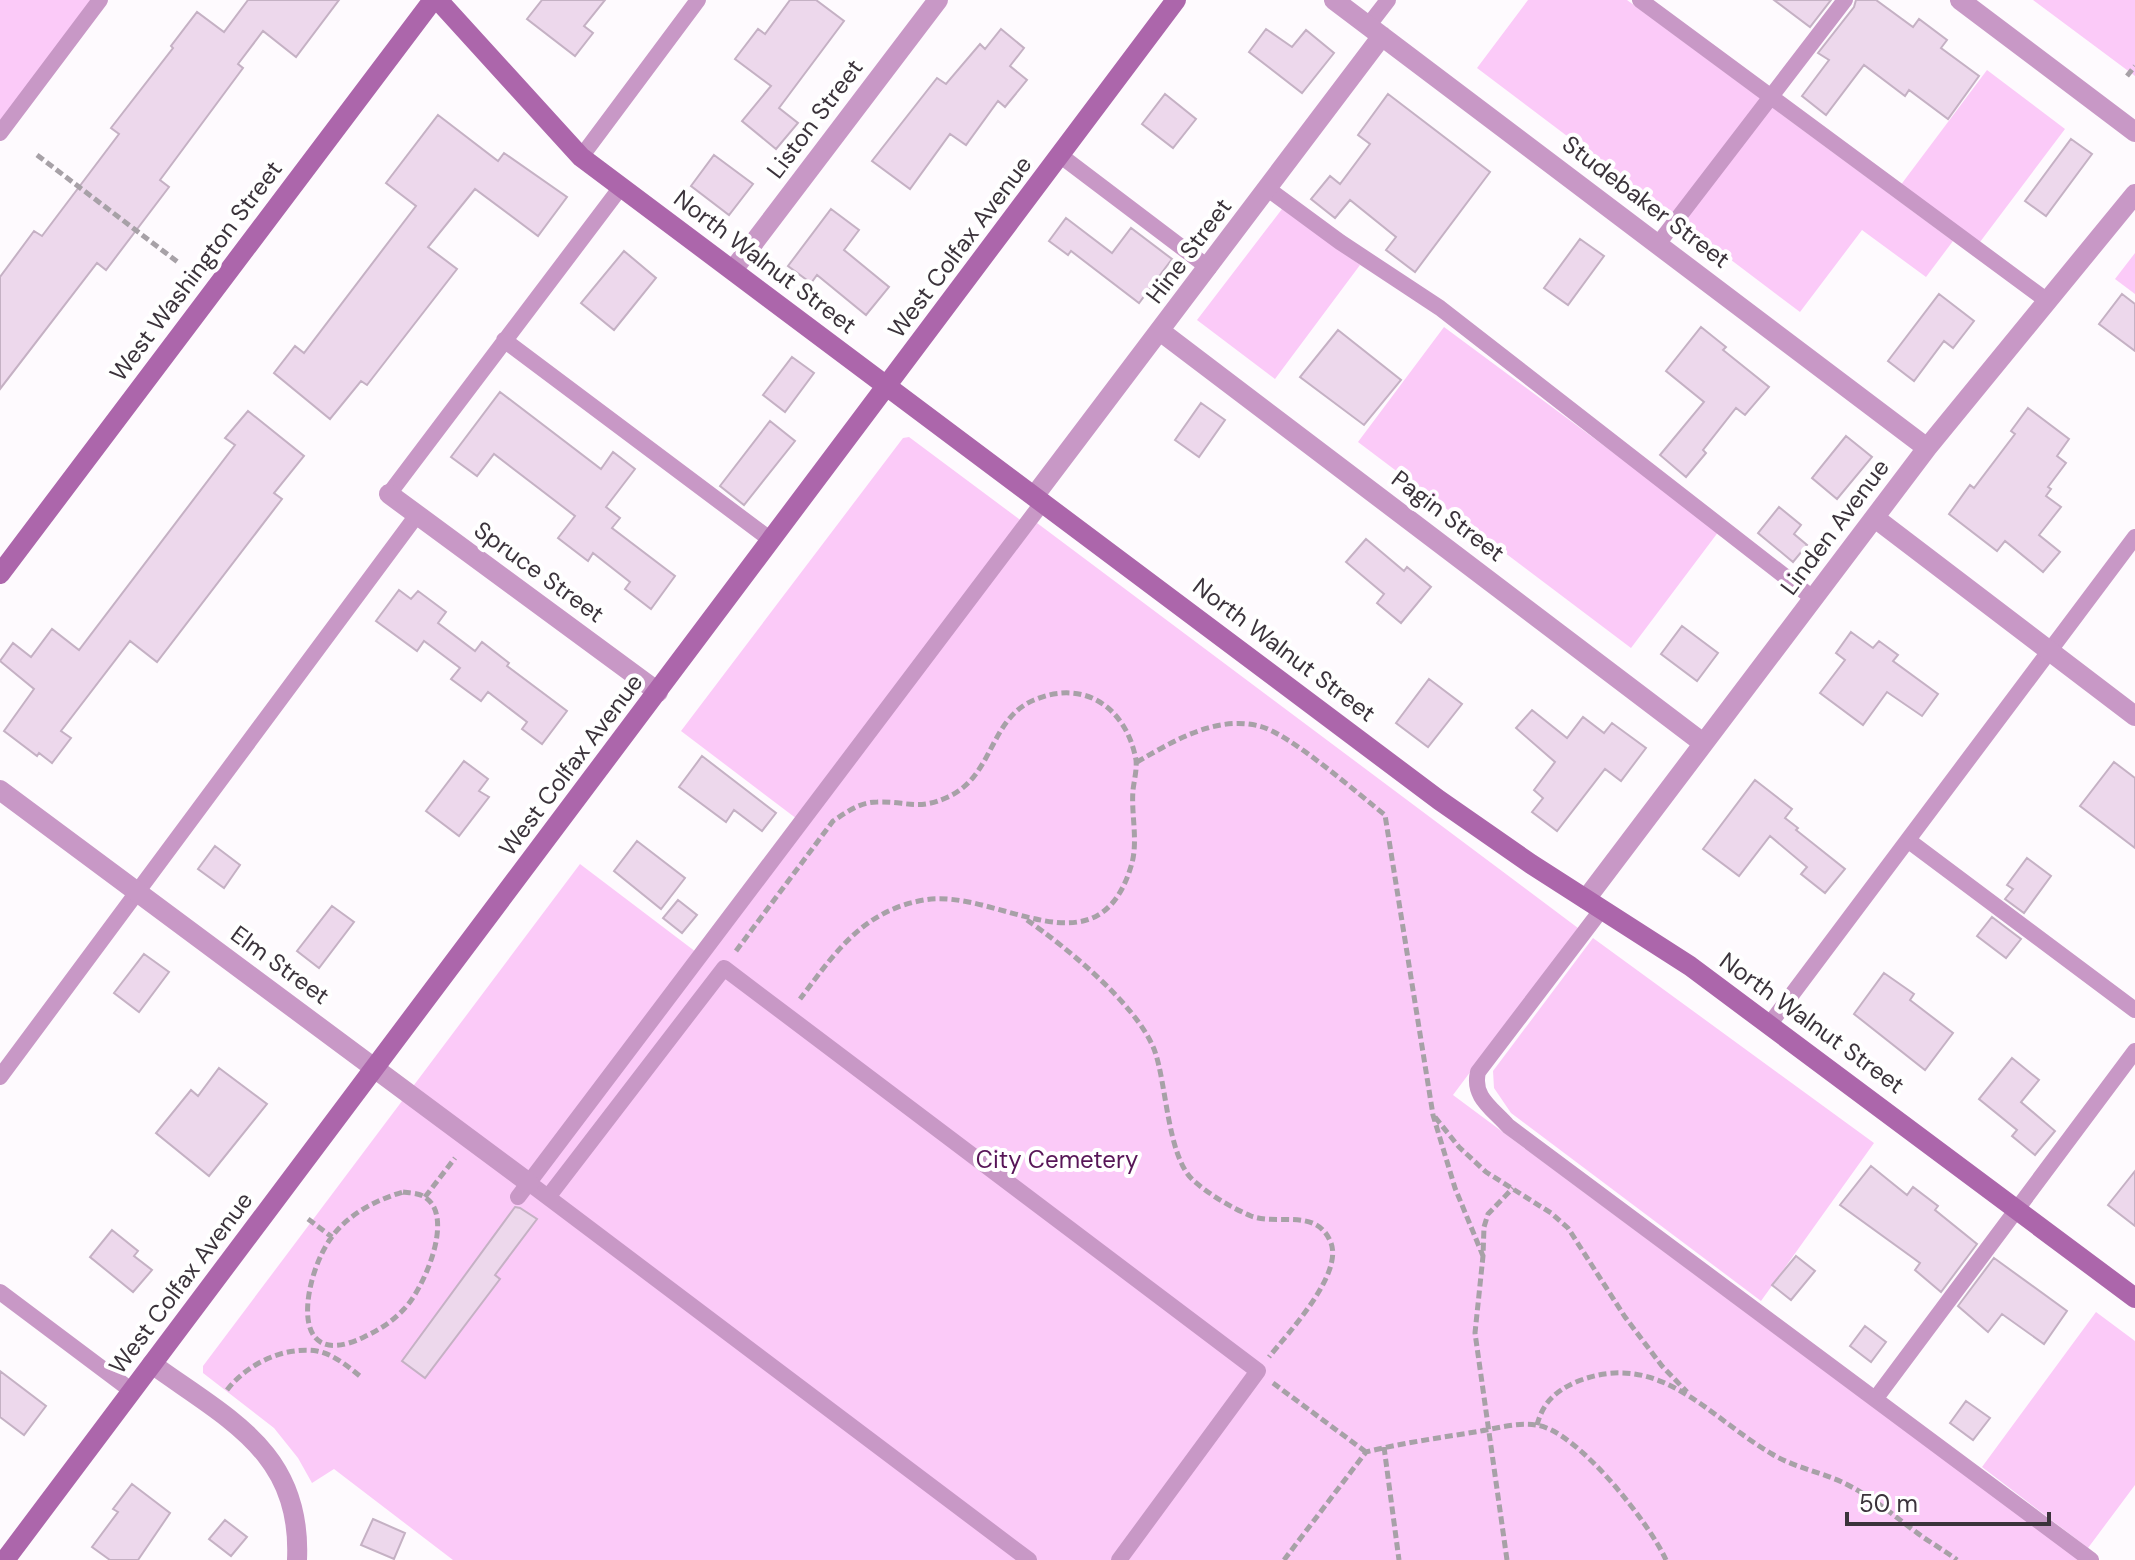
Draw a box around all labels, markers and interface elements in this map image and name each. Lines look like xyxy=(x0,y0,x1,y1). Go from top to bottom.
street label: Liston Street xyxy=(760,53,870,184)
street label: Studebaker Street xyxy=(1556,128,1736,275)
street label: West Colfax Avenue xyxy=(881,149,1038,344)
street label: West Washington Street xyxy=(102,154,289,387)
street label: North Walnut Street xyxy=(668,183,863,341)
street label: Hine Street xyxy=(1139,192,1238,310)
street label: Linden Avenue xyxy=(1773,452,1896,601)
street label: Pagin Street xyxy=(1386,463,1511,568)
street label: Spruce Street xyxy=(468,514,610,629)
street label: North Walnut Street xyxy=(1187,571,1382,729)
street label: West Colfax Avenue xyxy=(492,667,649,862)
street label: Elm Street xyxy=(225,918,336,1011)
street label: North Walnut Street xyxy=(1714,945,1911,1100)
park label: City Cemetery xyxy=(976,1144,1138,1175)
street label: West Colfax Avenue xyxy=(102,1185,259,1380)
scale bar xyxy=(1847,1476,2049,1526)
text: 50 m xyxy=(1859,1488,1918,1519)

